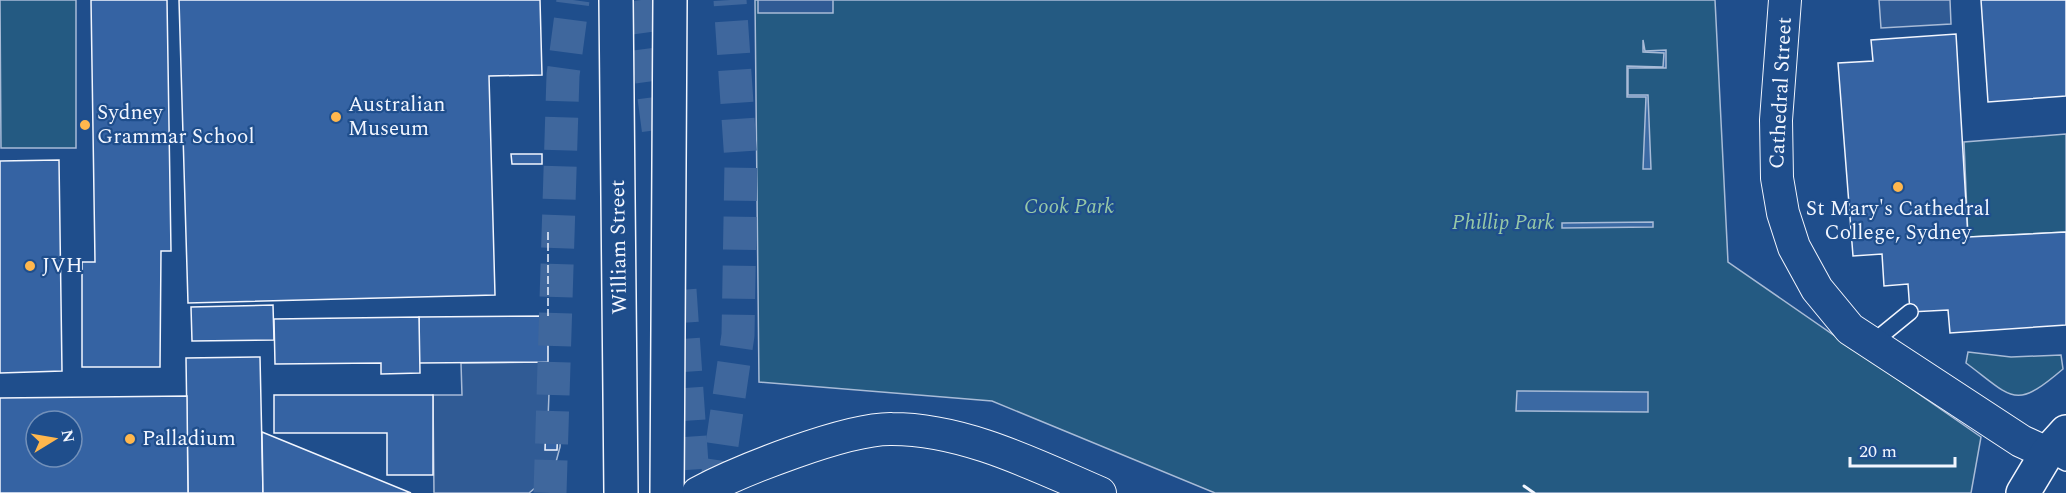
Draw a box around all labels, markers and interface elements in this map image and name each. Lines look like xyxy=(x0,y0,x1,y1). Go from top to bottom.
street label: Cathedral Street xyxy=(1761,16,1801,170)
place label: Australian Museum xyxy=(348,89,446,145)
place label: Sydney Grammar School xyxy=(97,97,255,153)
marker: Australian Museum xyxy=(329,110,343,124)
marker: Sydney Grammar School xyxy=(78,118,92,132)
street label: William Street xyxy=(602,179,636,315)
marker: St Mary's Cathedral College, Sydney xyxy=(1891,180,1905,194)
park label: Cook Park xyxy=(1024,191,1114,223)
place label: St Mary's Cathedral College, Sydney xyxy=(1806,193,1990,249)
park label: Phillip Park xyxy=(1452,207,1554,239)
place label: JVH xyxy=(42,250,83,282)
marker: JVH xyxy=(23,259,37,273)
north arrow xyxy=(24,409,84,469)
place label: Palladium xyxy=(142,423,236,455)
text: N xyxy=(55,428,81,445)
scale bar xyxy=(1850,430,1955,468)
marker: Palladium xyxy=(123,432,137,446)
text: 20 m xyxy=(1859,438,1897,465)

